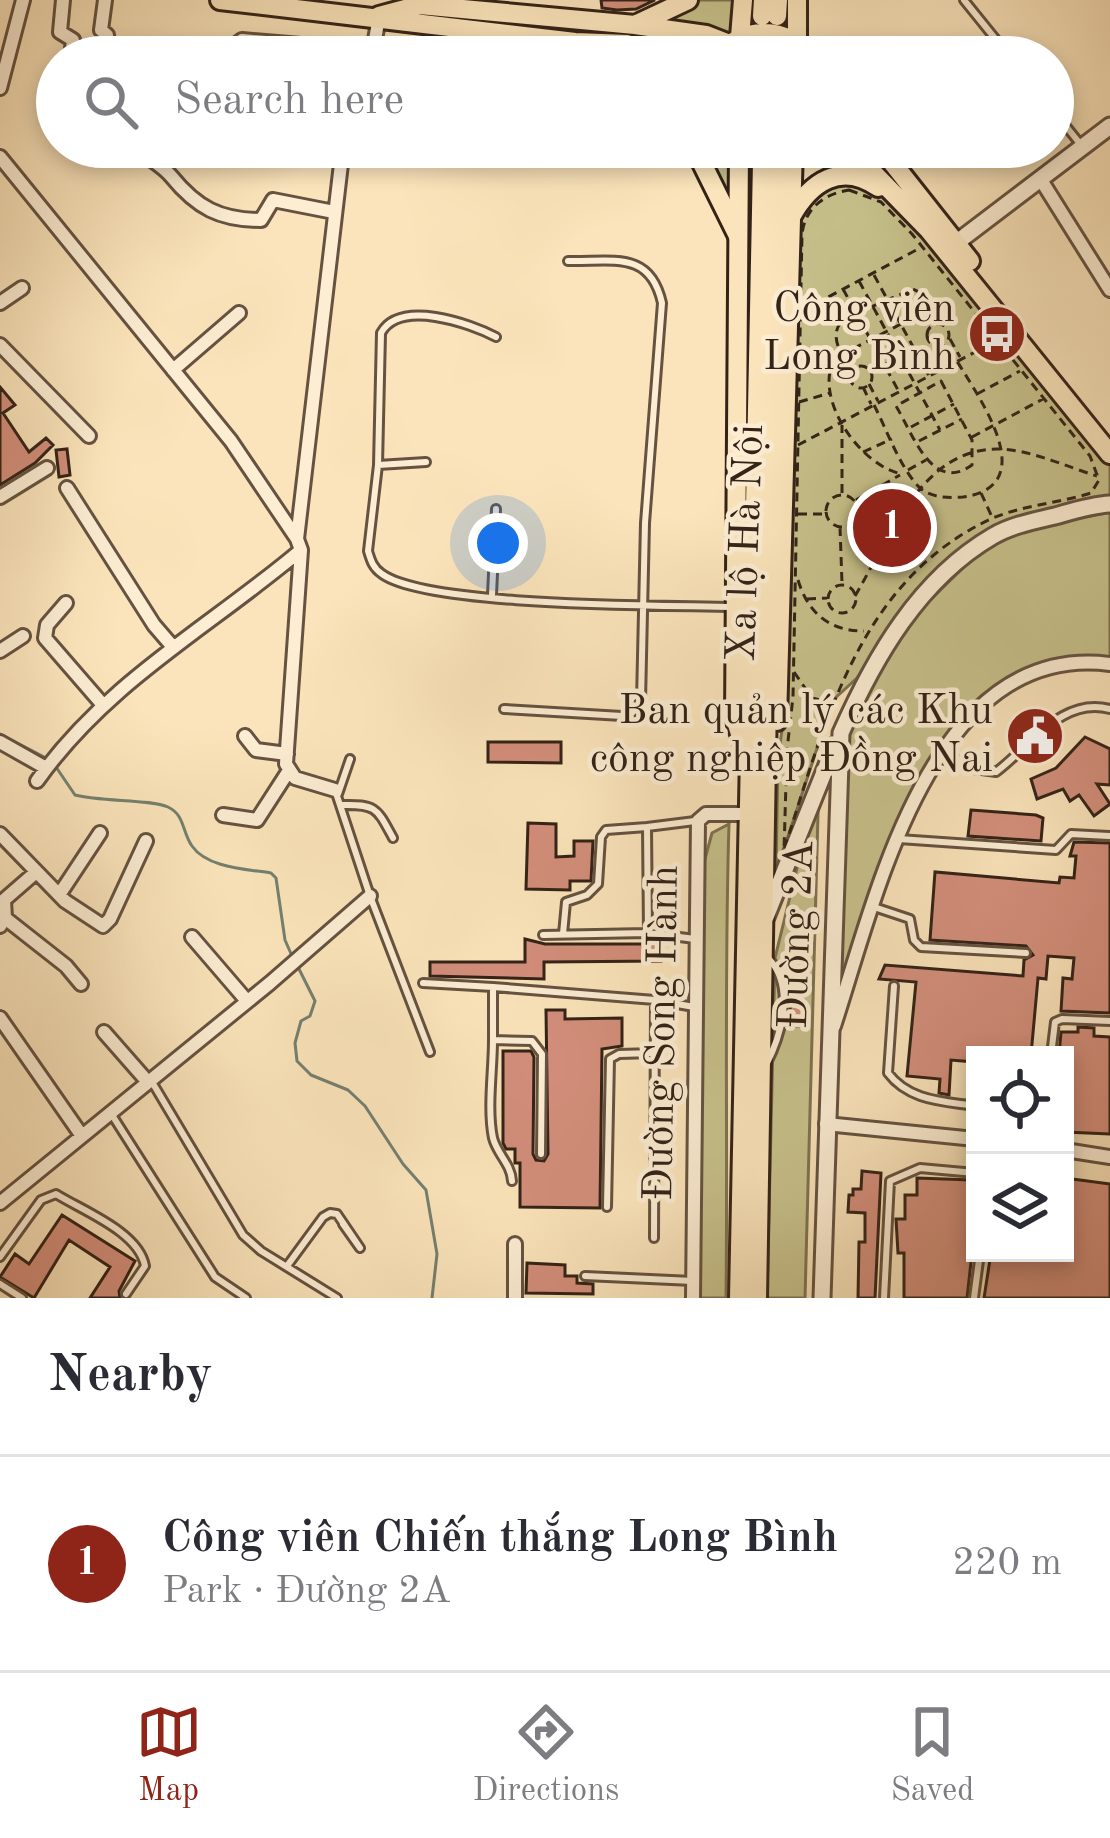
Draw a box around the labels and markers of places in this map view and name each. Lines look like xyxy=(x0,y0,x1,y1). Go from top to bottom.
place label: Công viên Long Bình xyxy=(763,289,955,379)
bus stop icon: Công viên Long Bình xyxy=(966,303,1028,365)
pin: 1 xyxy=(853,483,931,573)
place label: Ban quản lý các Khu công nghiệp Đồng Nai xyxy=(590,691,993,781)
public building icon: Ban quản lý các Khu công nghiệp Đồng Nai xyxy=(1004,705,1066,767)

